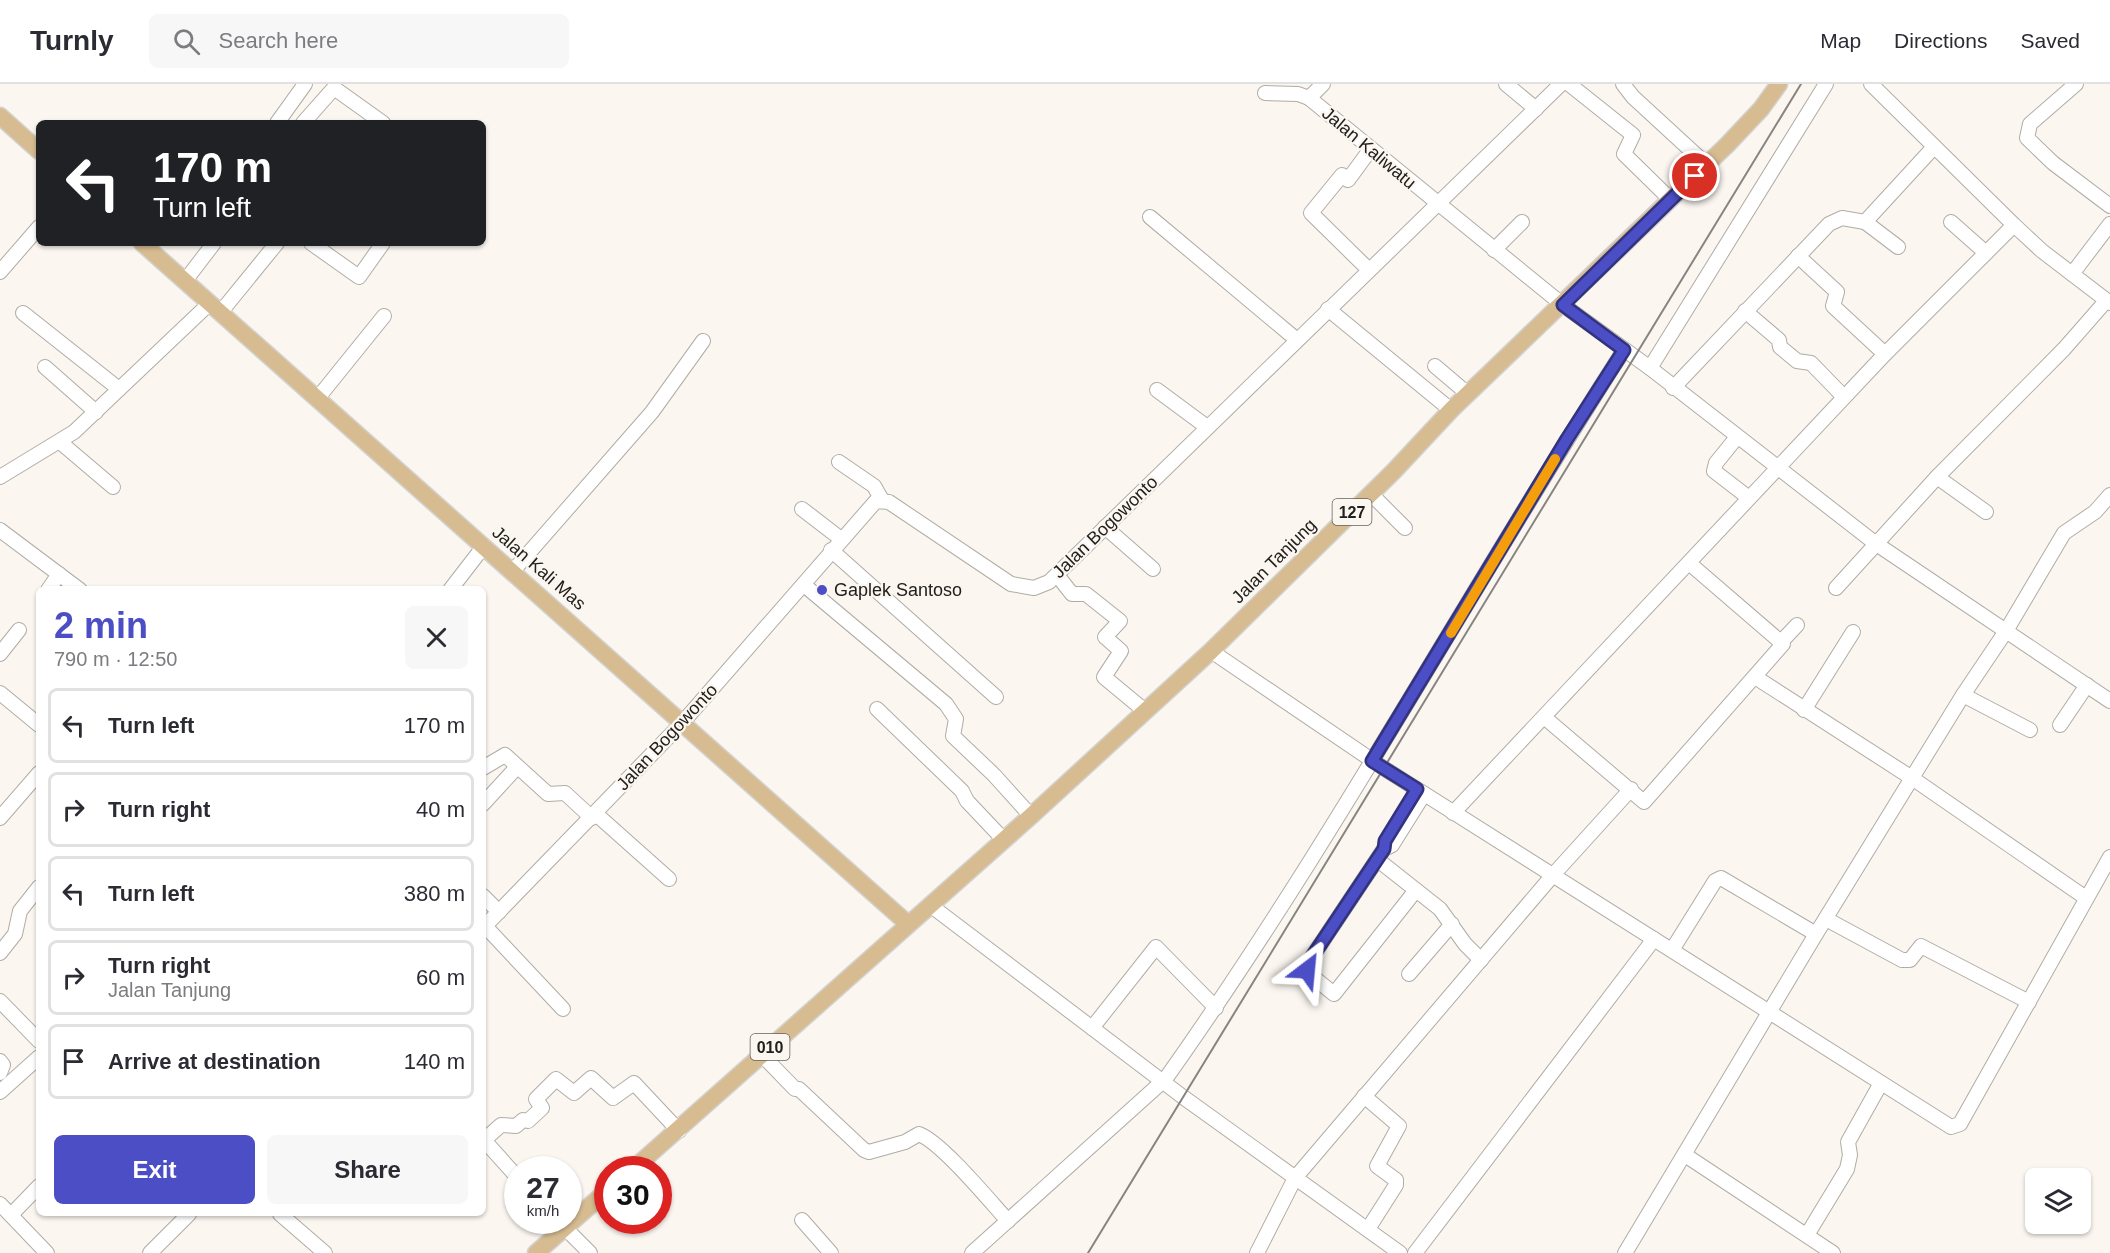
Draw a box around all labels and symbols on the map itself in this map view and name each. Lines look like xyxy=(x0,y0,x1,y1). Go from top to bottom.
street label: Jalan Kaliwatu xyxy=(1318,103,1420,193)
pin xyxy=(1669,150,1720,201)
street label: Jalan Bogowonto xyxy=(1048,472,1162,582)
road number: 127 xyxy=(1332,499,1372,525)
street label: Jalan Tanjung xyxy=(1228,515,1320,607)
street label: Jalan Kali Mas xyxy=(488,522,590,614)
place label: Gaplek Santoso xyxy=(834,580,962,600)
marker: Gaplek Santoso xyxy=(815,583,829,597)
street label: Jalan Bogowonto xyxy=(613,680,721,794)
position arrow xyxy=(1275,938,1339,1002)
road number: 010 xyxy=(750,1034,790,1060)
speed limit sign: 30 xyxy=(594,1156,672,1234)

